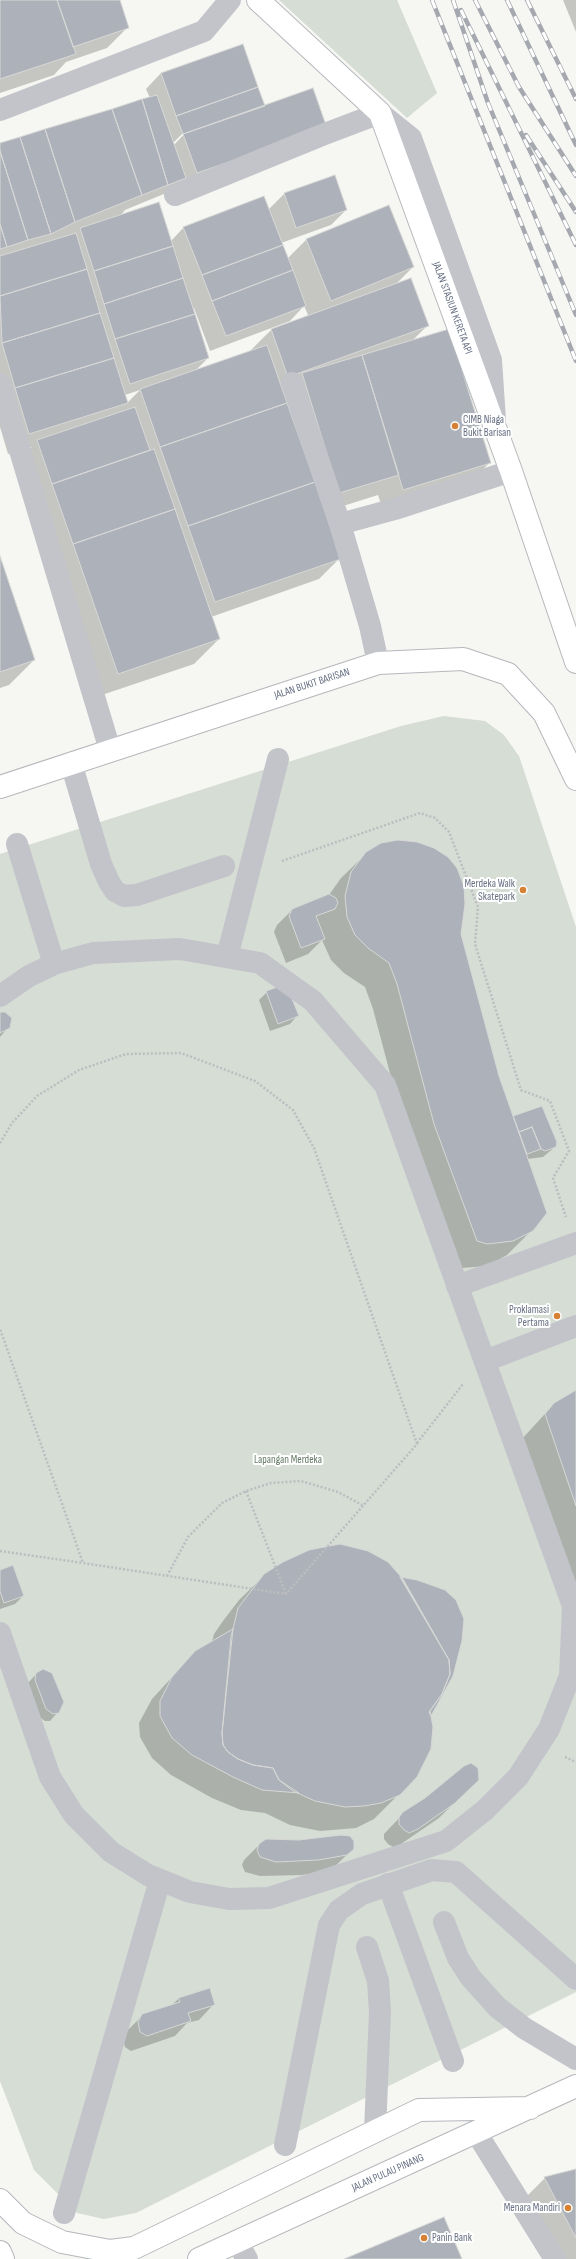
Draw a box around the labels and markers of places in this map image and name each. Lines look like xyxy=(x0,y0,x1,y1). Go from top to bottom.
place label: CIMB Niaga Bukit Barisan xyxy=(463,413,511,439)
marker: CIMB Niaga Bukit Barisan xyxy=(450,421,460,431)
place label: Merdeka Walk Skatepark xyxy=(465,877,515,903)
marker: Merdeka Walk Skatepark xyxy=(518,885,528,895)
place label: Proklamasi Pertama xyxy=(509,1303,549,1329)
marker: Proklamasi Pertama xyxy=(552,1311,562,1321)
place label: Menara Mandiri xyxy=(504,2201,560,2215)
marker: Menara Mandiri xyxy=(563,2203,573,2213)
place label: Panin Bank xyxy=(432,2231,472,2245)
marker: Panin Bank xyxy=(419,2233,429,2243)

